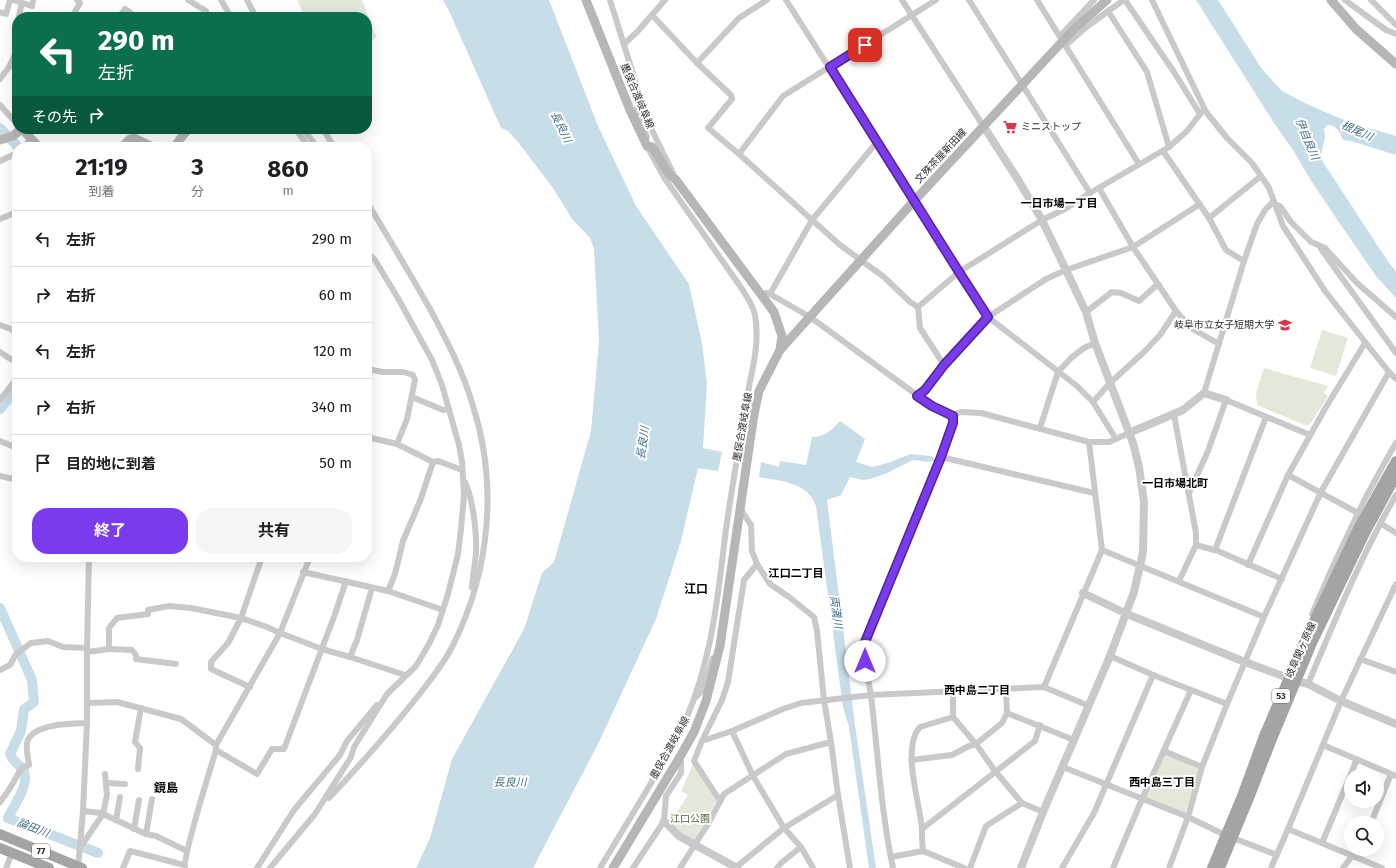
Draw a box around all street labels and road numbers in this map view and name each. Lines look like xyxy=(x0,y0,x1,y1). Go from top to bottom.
street label: 墨俣合渡岐阜線 xyxy=(618,61,656,131)
street label: 文殊茶屋新田線 xyxy=(913,126,969,186)
street label: 墨俣合渡岐阜線 xyxy=(731,391,755,463)
street label: 岐阜関ヶ原線 xyxy=(1283,620,1319,680)
road number: 53 xyxy=(1272,689,1290,703)
street label: 墨俣合渡岐阜線 xyxy=(648,714,692,782)
road number: 77 xyxy=(32,844,50,858)

